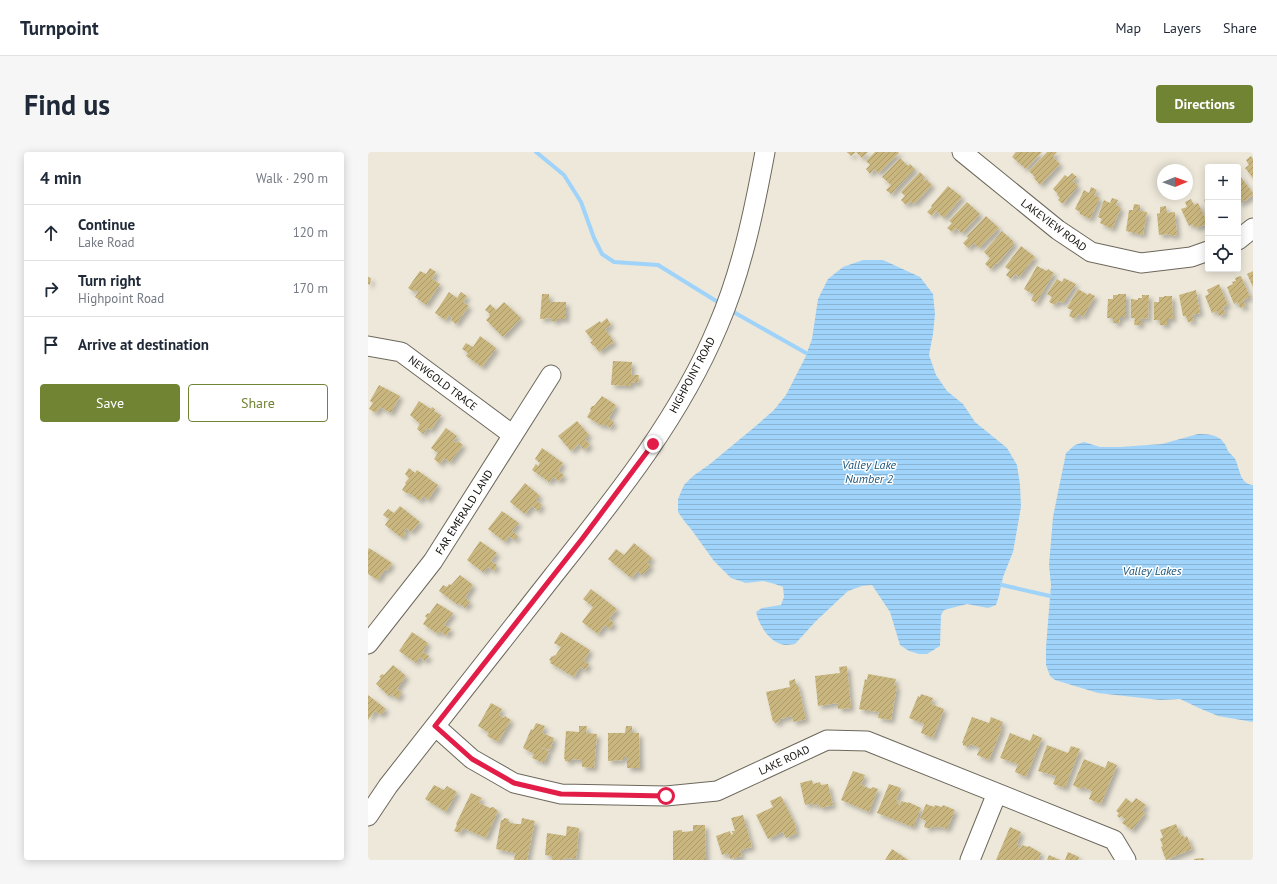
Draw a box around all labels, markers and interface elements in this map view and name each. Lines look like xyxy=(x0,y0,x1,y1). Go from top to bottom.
text: Turnpoint xyxy=(20,16,99,40)
text: Map xyxy=(1115,19,1141,37)
text: Layers xyxy=(1163,19,1201,37)
text: Share xyxy=(1223,19,1257,37)
button: Directions xyxy=(1156,85,1253,123)
text: Find us xyxy=(24,86,110,123)
north arrow xyxy=(1157,164,1193,200)
map controls xyxy=(1205,164,1241,272)
button: + xyxy=(1205,164,1241,200)
text: 4 min xyxy=(40,167,81,189)
text: Walk · 290 m xyxy=(256,170,328,187)
street label: LAKEVIEW ROAD xyxy=(1018,196,1090,254)
button: − xyxy=(1205,200,1241,236)
text: Continue xyxy=(78,215,135,234)
icon: ahead xyxy=(40,222,62,244)
text: 120 m xyxy=(293,224,328,241)
text: Lake Road xyxy=(78,234,135,251)
button: locate xyxy=(1205,236,1241,272)
text: Turn right xyxy=(78,271,141,290)
icon: right xyxy=(40,278,62,300)
text: 170 m xyxy=(293,280,328,297)
text: Highpoint Road xyxy=(78,290,164,307)
icon: arrive xyxy=(40,334,62,356)
street label: HIGHPOINT ROAD xyxy=(666,334,718,416)
text: Arrive at destination xyxy=(78,335,209,354)
street label: NEWGOLD TRACE xyxy=(406,353,480,414)
button: Save xyxy=(40,384,180,422)
button: Share xyxy=(188,384,328,422)
route end xyxy=(644,435,662,453)
water label: Valley Lake Number 2 xyxy=(842,457,896,486)
street label: FAR EMERALD LAND xyxy=(432,467,496,557)
water label: Valley Lakes xyxy=(1123,563,1182,578)
street label: LAKE ROAD xyxy=(756,742,812,778)
route start xyxy=(657,787,675,805)

